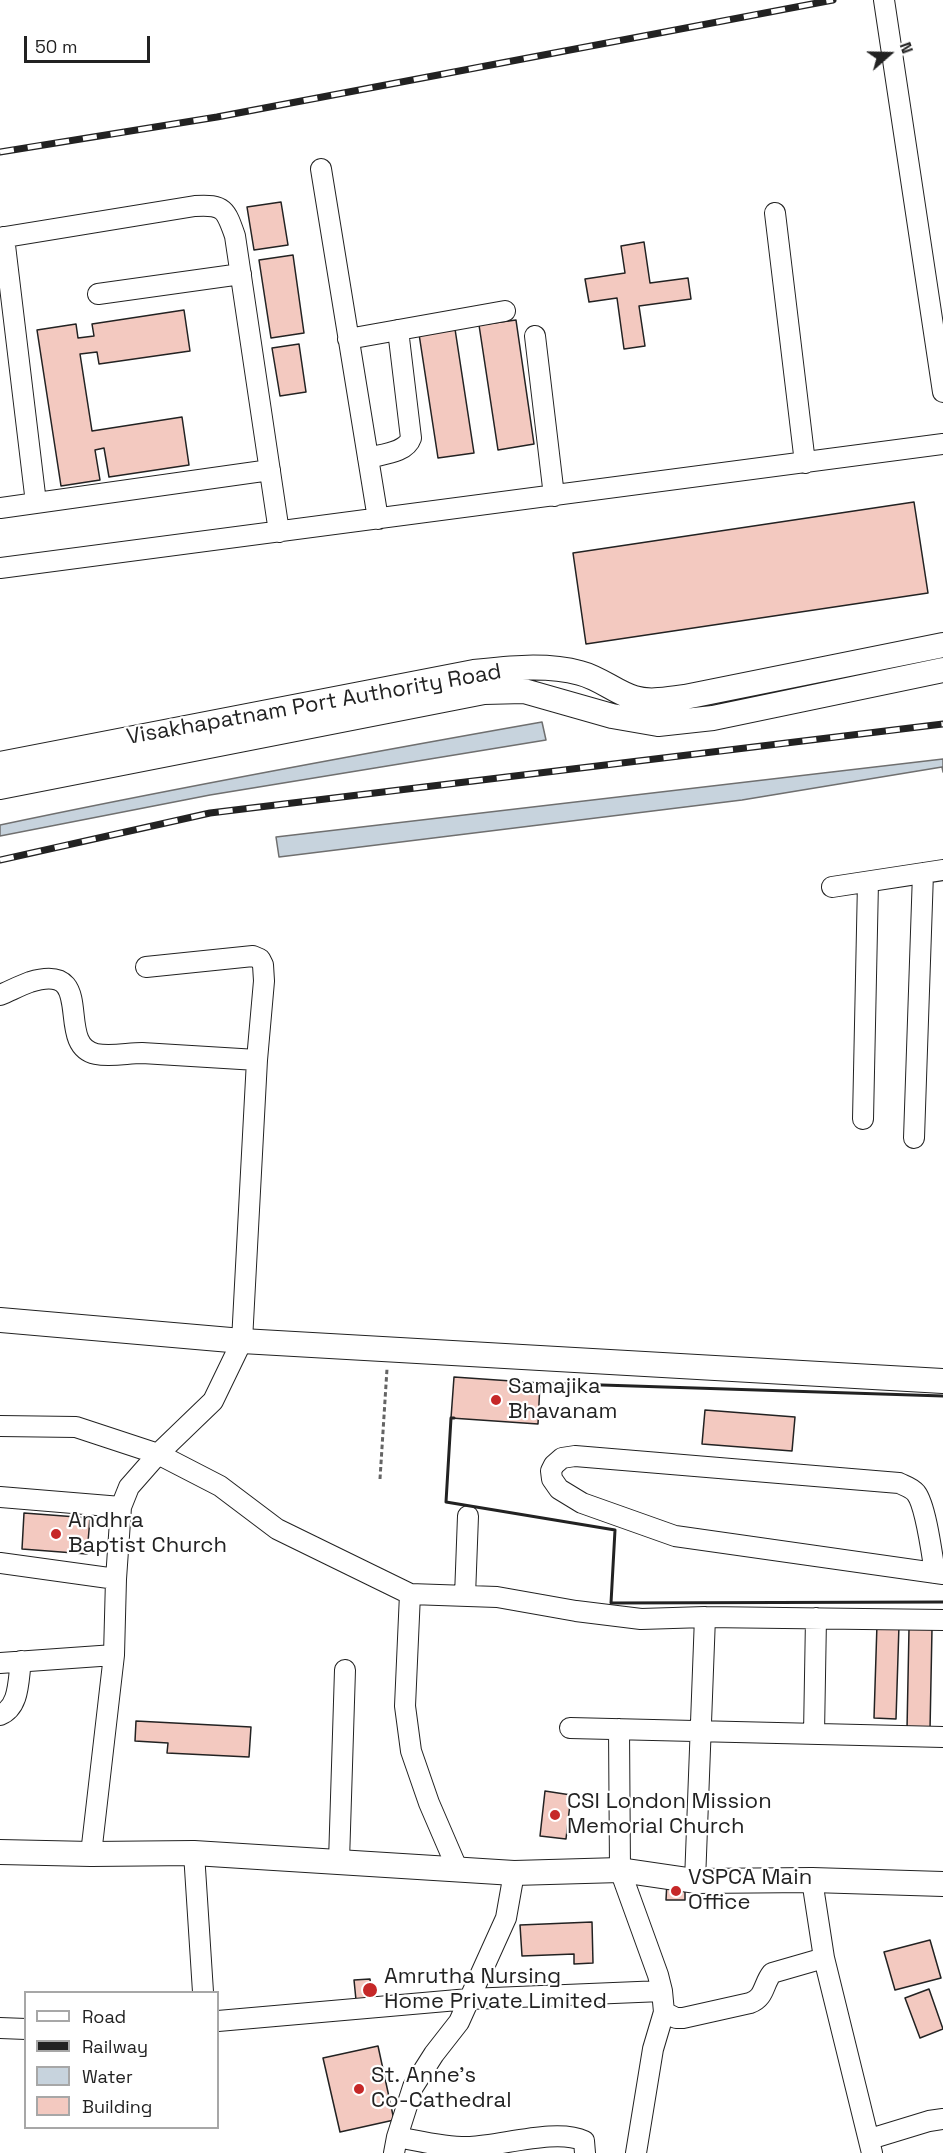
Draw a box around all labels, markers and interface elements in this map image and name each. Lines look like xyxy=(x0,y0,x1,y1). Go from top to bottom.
scale bar xyxy=(27,24,153,62)
north arrow xyxy=(859,24,919,84)
text: 50 m xyxy=(35,35,77,58)
text: N xyxy=(895,39,918,56)
street label: Visakhapatnam Port Authority Road xyxy=(125,659,503,751)
place label: Samajika Bhavanam xyxy=(508,1374,617,1426)
marker: Samajika Bhavanam xyxy=(489,1393,503,1407)
place label: Andhra Baptist Church xyxy=(68,1508,227,1560)
marker: Andhra Baptist Church xyxy=(49,1527,63,1541)
place label: CSI London Mission Memorial Church xyxy=(567,1789,772,1840)
marker: CSI London Mission Memorial Church xyxy=(548,1808,562,1822)
place label: VSPCA Main Office xyxy=(688,1865,812,1916)
marker: VSPCA Main Office xyxy=(669,1884,683,1898)
place label: Amrutha Nursing Home Private Limited xyxy=(384,1964,607,2016)
marker: Amrutha Nursing Home Private Limited xyxy=(361,1981,379,1999)
legend xyxy=(24,1991,219,2129)
text: Road xyxy=(82,2005,126,2028)
text: Railway xyxy=(82,2035,148,2058)
place label: St. Anne's Co-Cathedral xyxy=(371,2063,512,2114)
text: Water xyxy=(82,2065,133,2088)
marker: St. Anne's Co-Cathedral xyxy=(352,2082,366,2096)
text: Building xyxy=(82,2095,152,2118)

